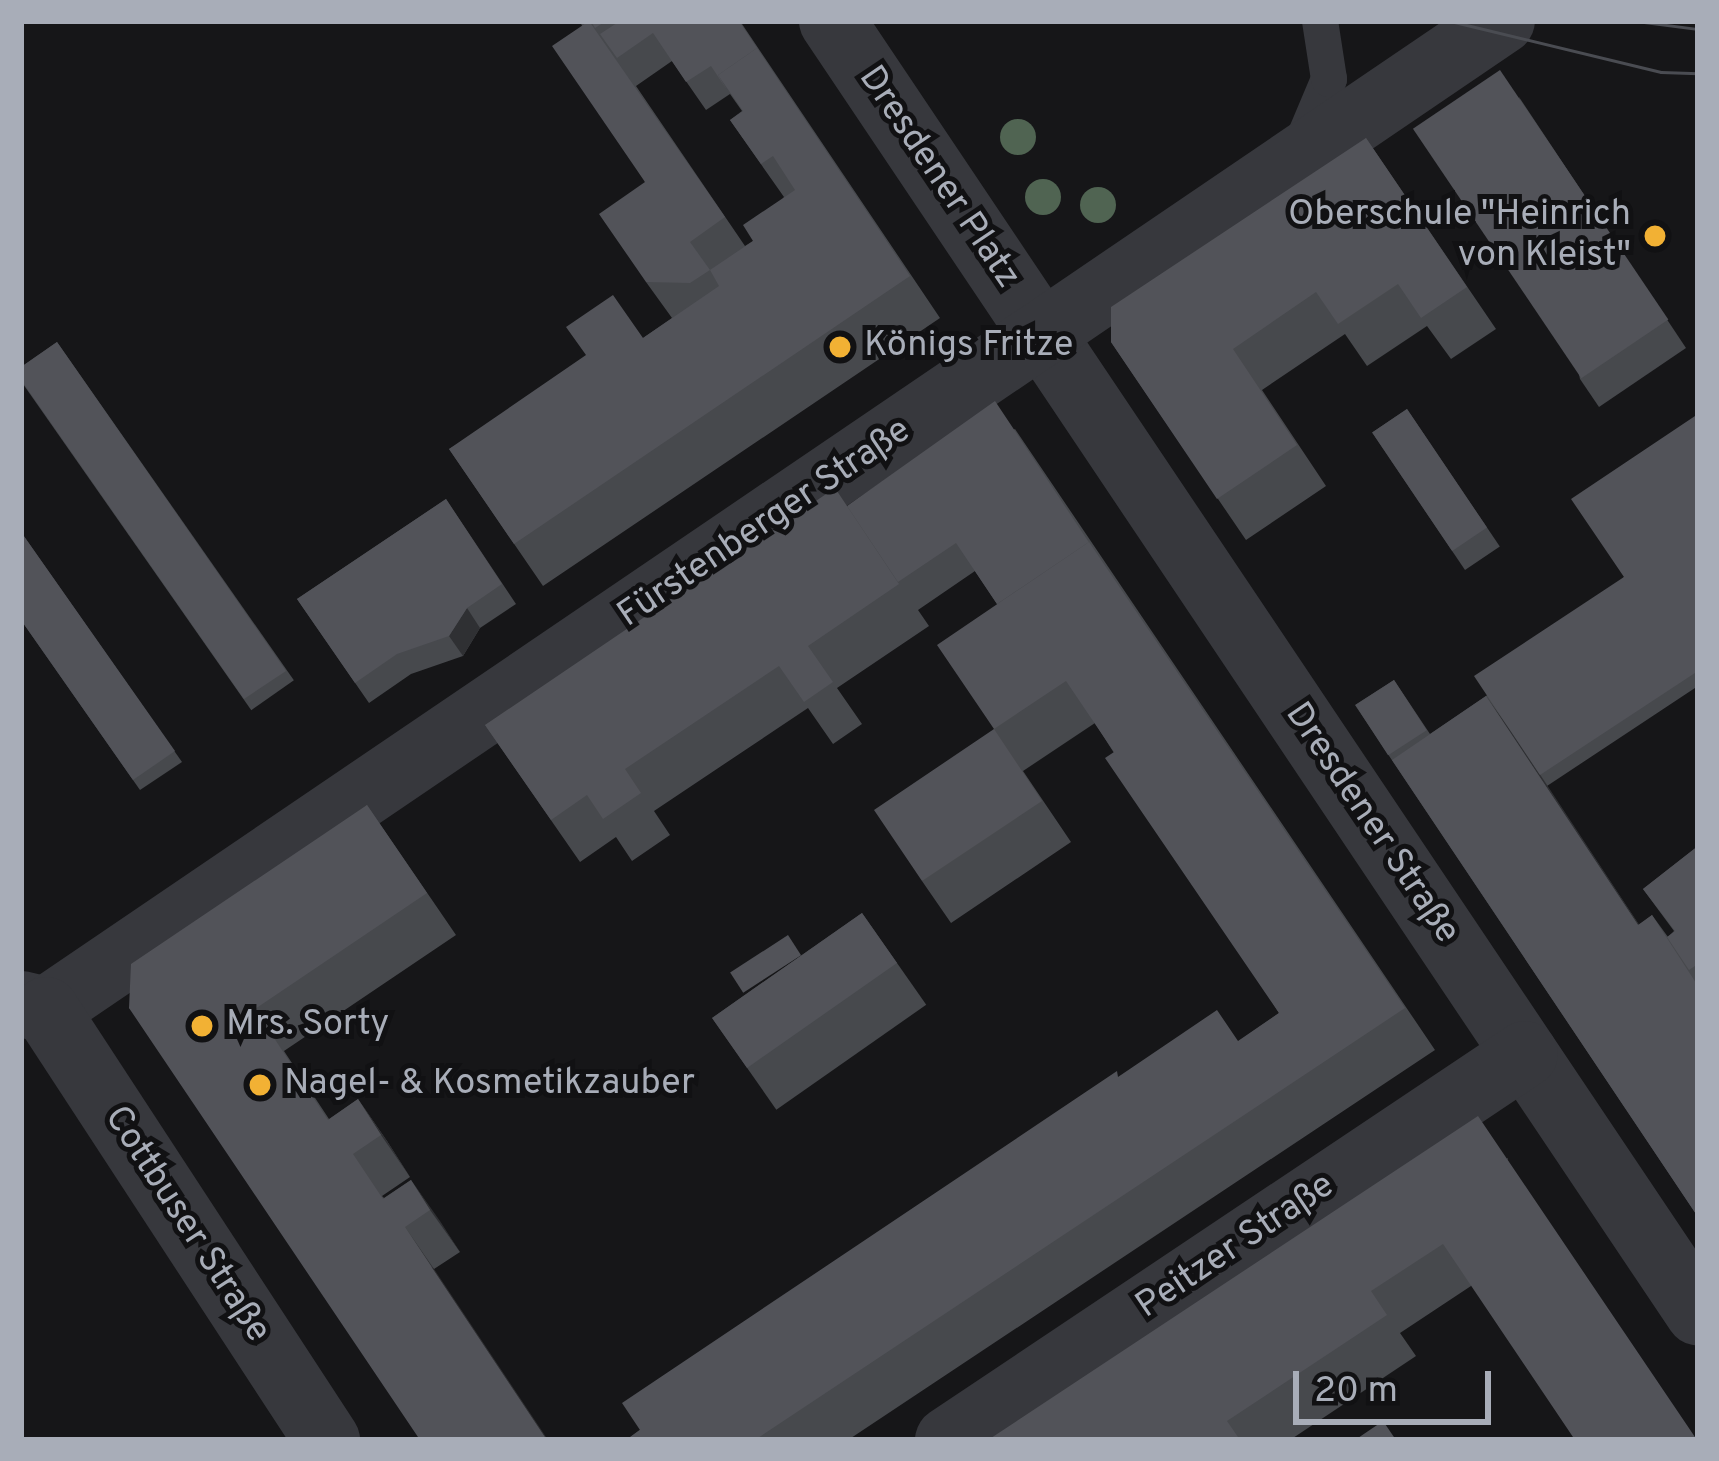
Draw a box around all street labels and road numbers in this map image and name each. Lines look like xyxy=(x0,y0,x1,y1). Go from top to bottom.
street label: Dresdener Platz xyxy=(848,59,1028,297)
street label: Fürstenberger Straße xyxy=(610,410,920,638)
street label: Dresdener Straße xyxy=(1274,695,1468,953)
street label: Cottbuser Straße xyxy=(93,1099,279,1351)
street label: Peitzer Straße xyxy=(1129,1165,1343,1329)

